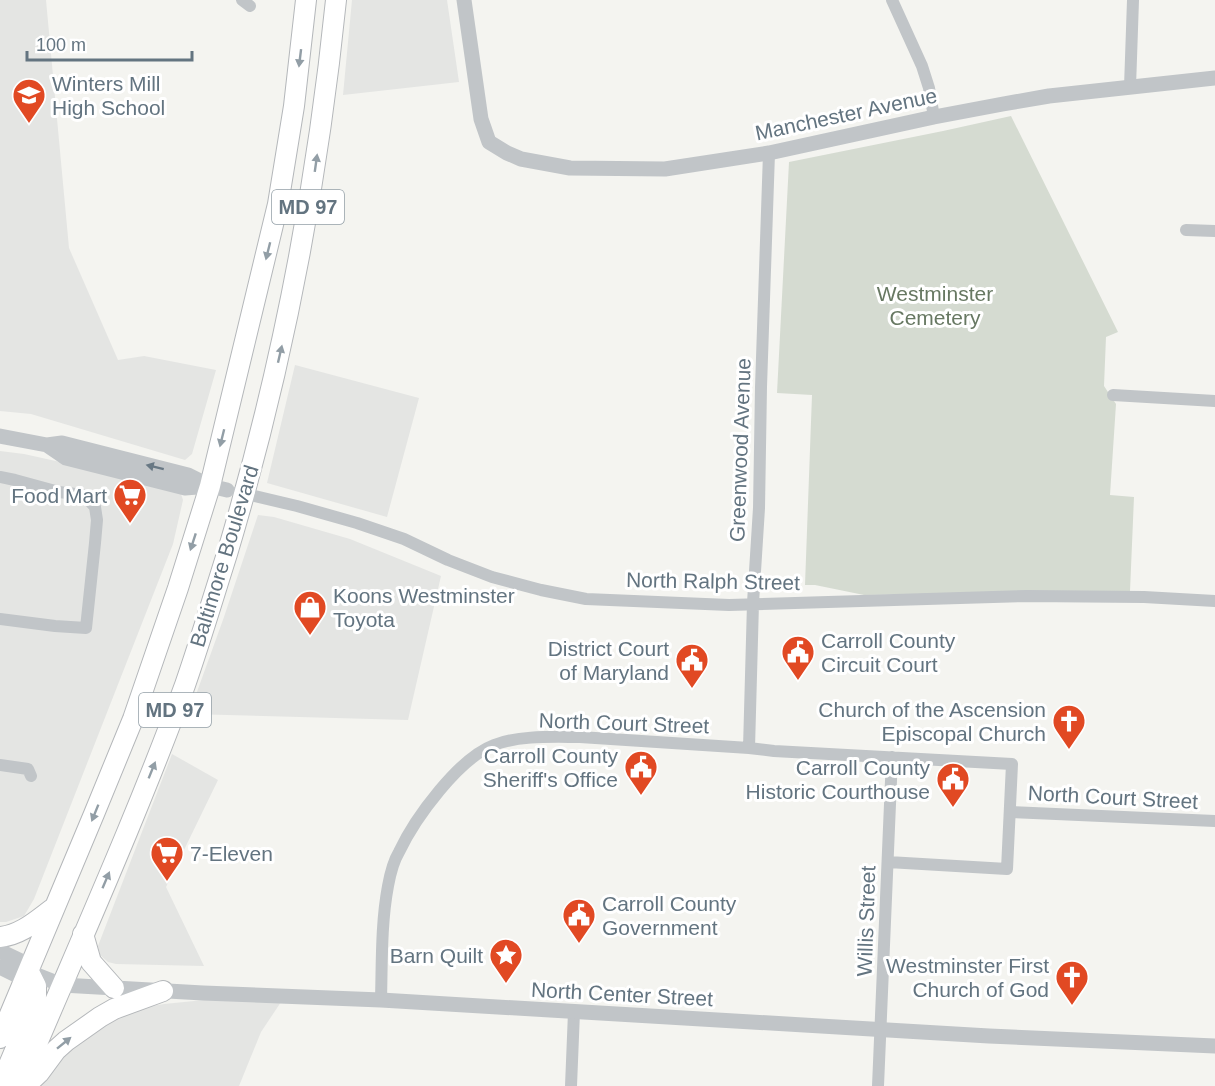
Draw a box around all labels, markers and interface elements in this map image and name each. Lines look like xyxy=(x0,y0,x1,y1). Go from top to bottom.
scale bar xyxy=(27,24,192,62)
text: 100 m xyxy=(36,35,86,55)
one-way arrow xyxy=(295,49,305,68)
place label: Winters Mill High School xyxy=(52,72,165,119)
school or university icon: Winters Mill High School xyxy=(11,77,47,124)
street label: Manchester Avenue xyxy=(753,83,939,145)
one-way arrow xyxy=(312,153,321,172)
road number: MD 97 xyxy=(272,190,344,224)
one-way arrow xyxy=(262,242,272,260)
park label: Westminster Cemetery xyxy=(877,282,993,329)
one-way arrow xyxy=(275,345,285,364)
street label: Greenwood Avenue xyxy=(725,358,755,542)
one-way arrow xyxy=(217,429,227,447)
one-way arrow xyxy=(146,462,164,471)
street label: Baltimore Boulevard xyxy=(185,462,263,650)
supermarket icon: Food Mart xyxy=(112,477,148,524)
place label: Food Mart xyxy=(11,484,107,507)
one-way arrow xyxy=(188,533,197,551)
street label: North Ralph Street xyxy=(626,568,800,594)
place label: Koons Westminster Toyota xyxy=(333,584,515,631)
shop icon: Koons Westminster Toyota xyxy=(292,589,328,636)
place label: Carroll County Circuit Court xyxy=(821,629,956,676)
public building icon: Carroll County Circuit Court xyxy=(780,634,816,681)
place label: District Court of Maryland xyxy=(548,637,669,684)
public building icon: District Court of Maryland xyxy=(674,642,710,689)
road number: MD 97 xyxy=(139,693,211,727)
place label: Church of the Ascension Episcopal Church xyxy=(818,698,1046,745)
church icon: Church of the Ascension Episcopal Church xyxy=(1051,703,1087,750)
street label: North Court Street xyxy=(538,709,710,737)
place label: Carroll County Sheriff's Office xyxy=(483,744,618,791)
public building icon: Carroll County Sheriff's Office xyxy=(623,749,659,796)
place label: Carroll County Historic Courthouse xyxy=(746,756,930,803)
one-way arrow xyxy=(148,761,157,779)
public building icon: Carroll County Historic Courthouse xyxy=(935,761,971,808)
street label: North Court Street xyxy=(1027,781,1199,813)
one-way arrow xyxy=(90,804,100,822)
supermarket icon: 7-Eleven xyxy=(149,835,185,882)
place label: 7-Eleven xyxy=(190,842,273,865)
street label: Willis Street xyxy=(853,865,879,977)
one-way arrow xyxy=(102,871,111,889)
place label: Carroll County Government xyxy=(602,892,737,939)
public building icon: Carroll County Government xyxy=(561,897,597,944)
place icon: Barn Quilt xyxy=(488,937,524,984)
place label: Barn Quilt xyxy=(390,944,483,967)
place label: Westminster First Church of God xyxy=(886,954,1049,1001)
church icon: Westminster First Church of God xyxy=(1054,959,1090,1006)
street label: North Center Street xyxy=(530,978,714,1010)
one-way arrow xyxy=(56,1037,72,1050)

